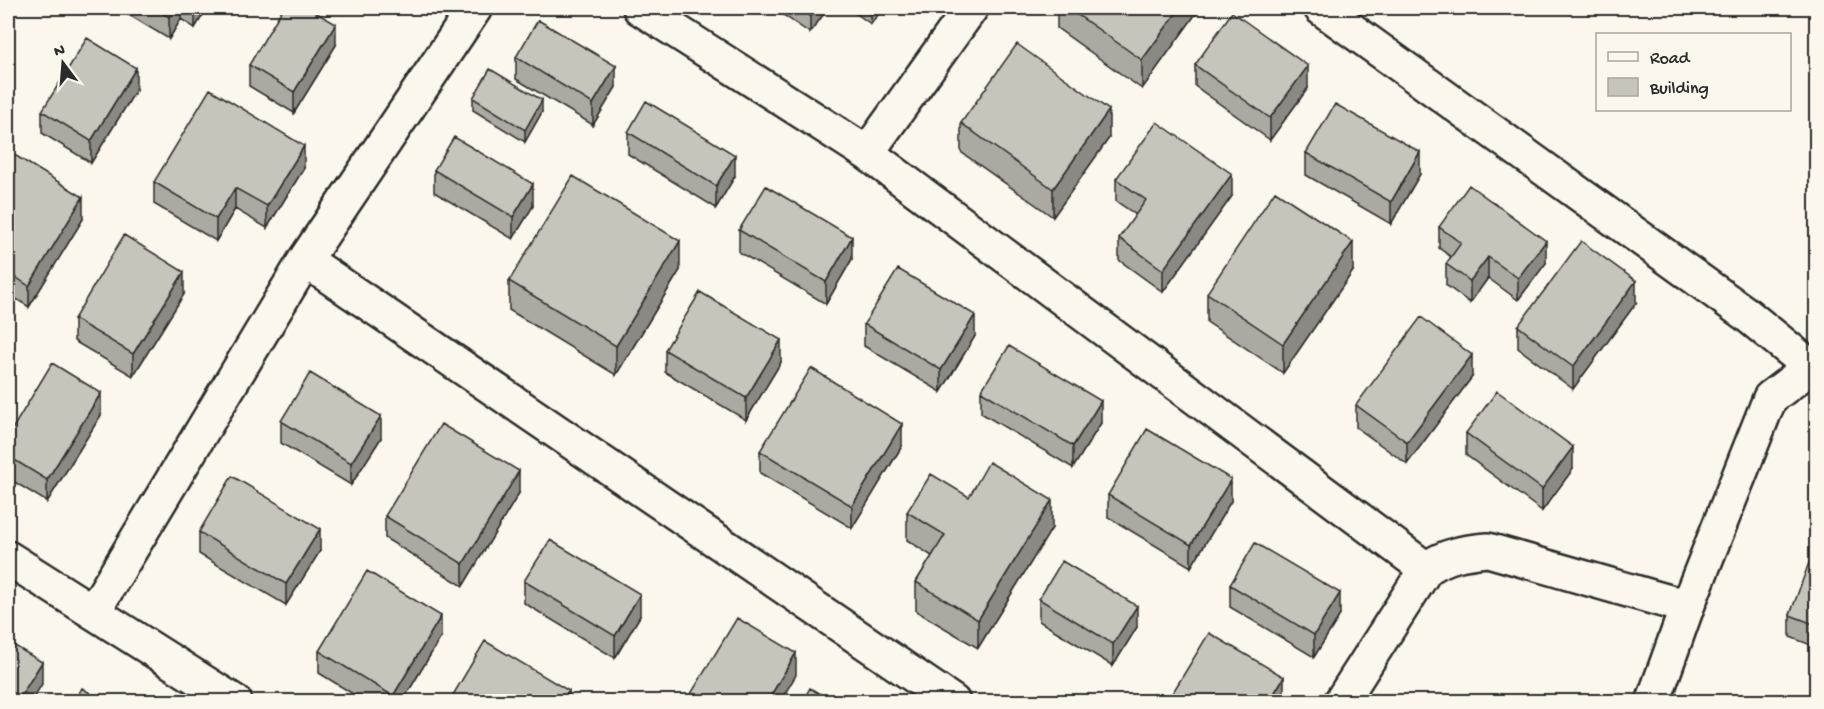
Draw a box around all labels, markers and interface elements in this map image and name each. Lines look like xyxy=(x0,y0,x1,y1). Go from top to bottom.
north arrow xyxy=(33,33,93,93)
legend xyxy=(1596,33,1791,111)
text: N xyxy=(52,41,68,63)
text: Road xyxy=(1650,49,1691,70)
text: Building xyxy=(1649,79,1709,100)

